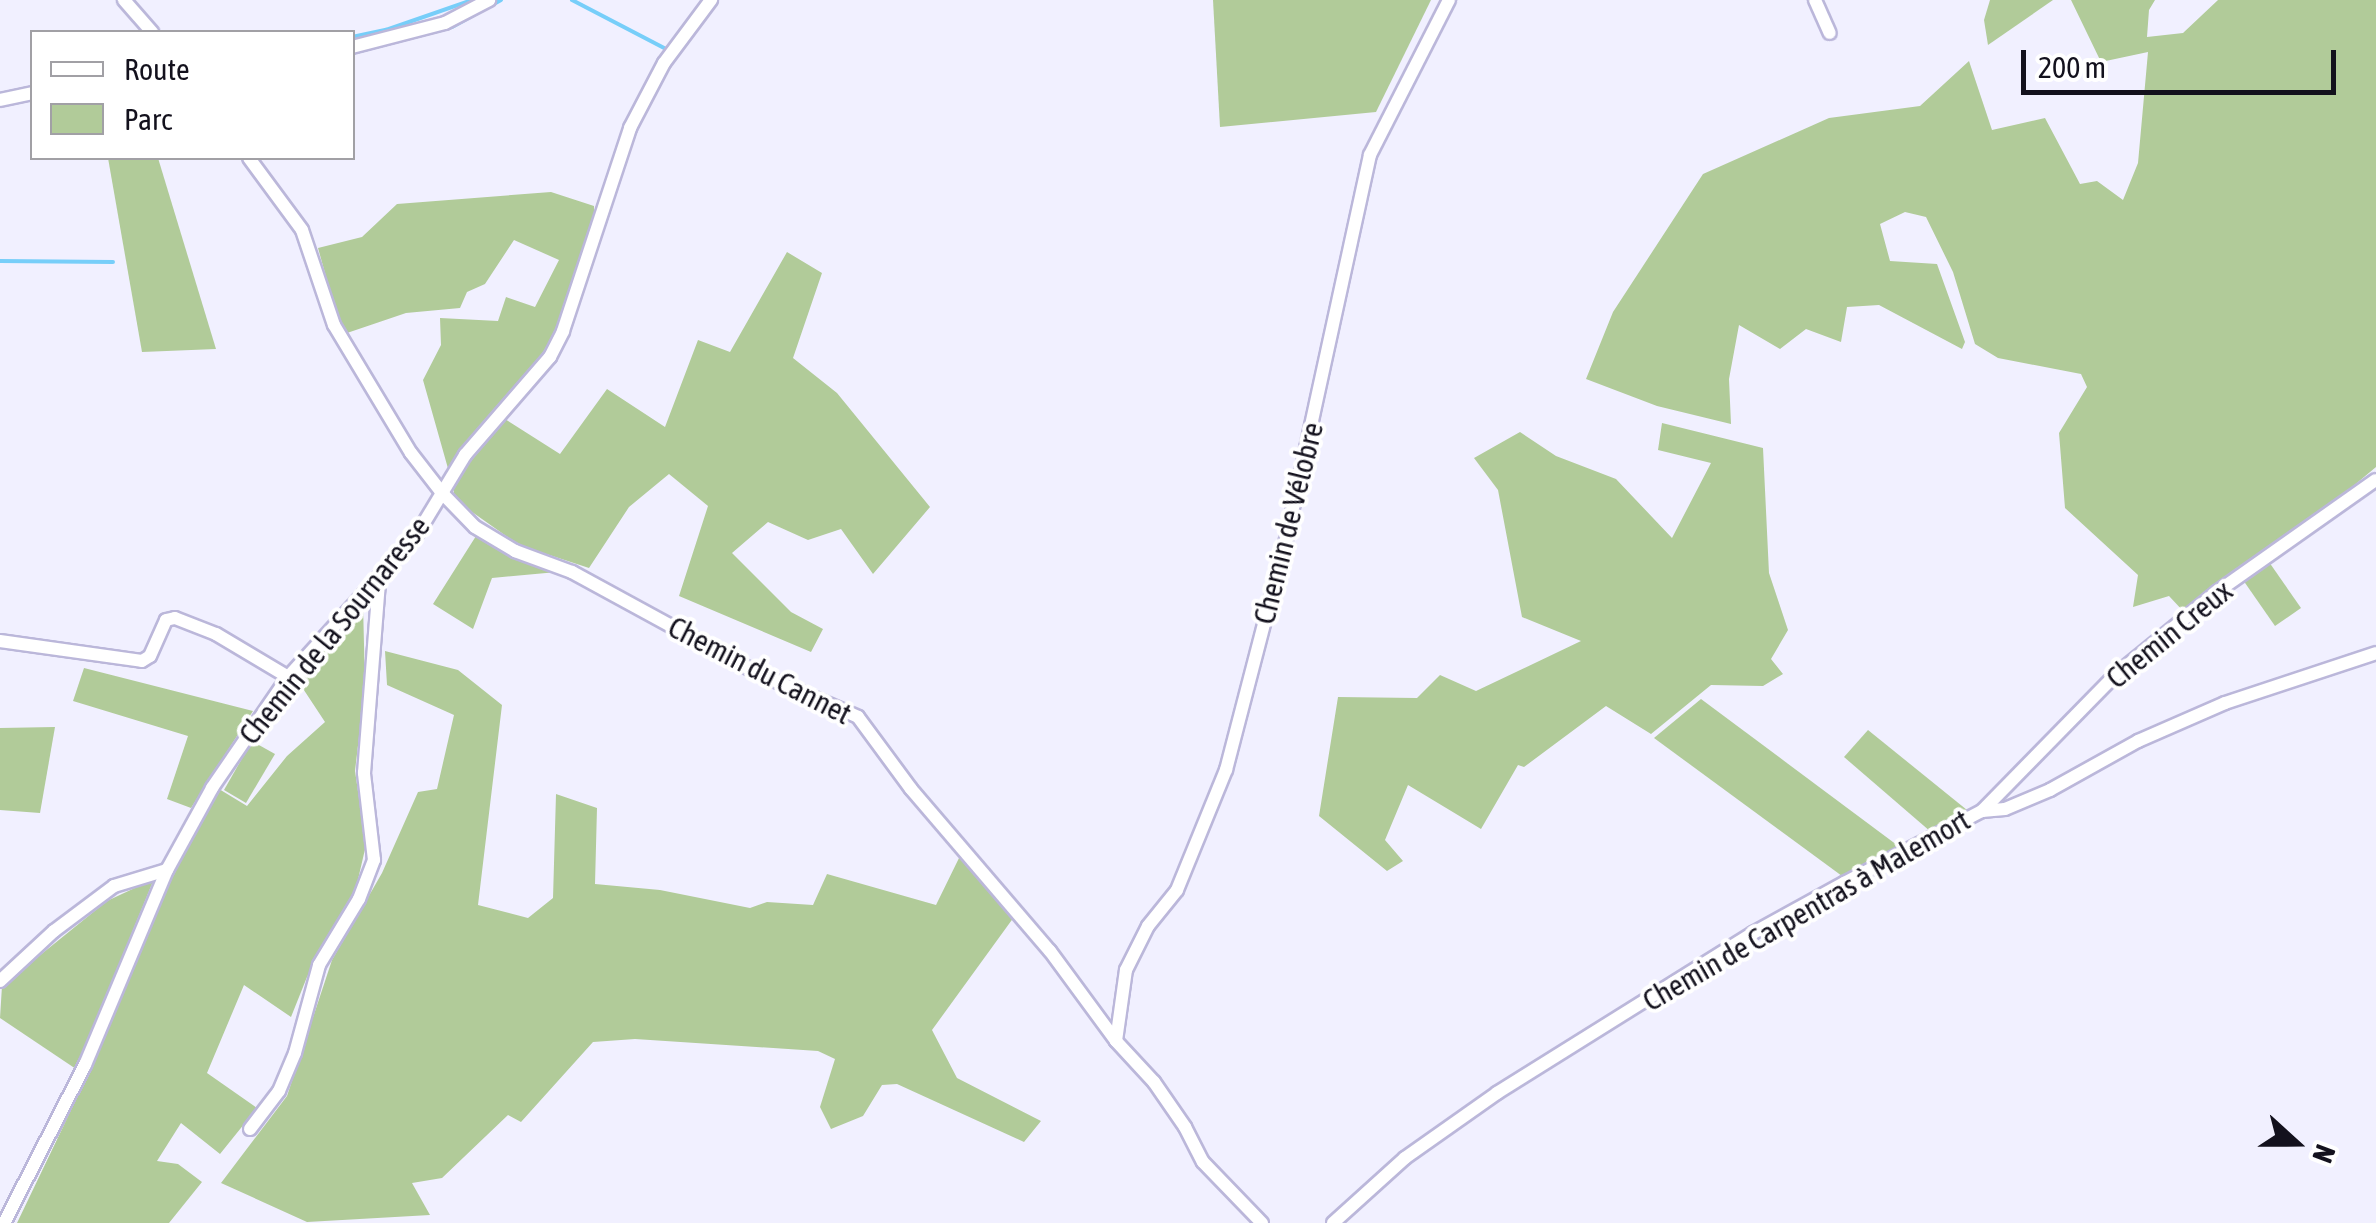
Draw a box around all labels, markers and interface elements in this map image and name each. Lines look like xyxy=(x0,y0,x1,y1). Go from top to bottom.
legend xyxy=(30,30,355,160)
scale bar xyxy=(2026,30,2341,92)
text: 200 m xyxy=(2038,50,2106,84)
text: Route xyxy=(124,52,190,86)
text: Parc xyxy=(124,102,172,136)
street label: Chemin de Vélobre xyxy=(1246,418,1330,628)
street label: Chemin de la Sournaresse xyxy=(231,509,437,751)
street label: Chemin Creux xyxy=(2099,572,2239,696)
street label: Chemin du Cannet xyxy=(663,608,857,732)
street label: Chemin de Carpentras à Malemort xyxy=(1636,802,1976,1018)
north arrow xyxy=(2246,1093,2346,1193)
text: N xyxy=(2306,1140,2342,1167)

